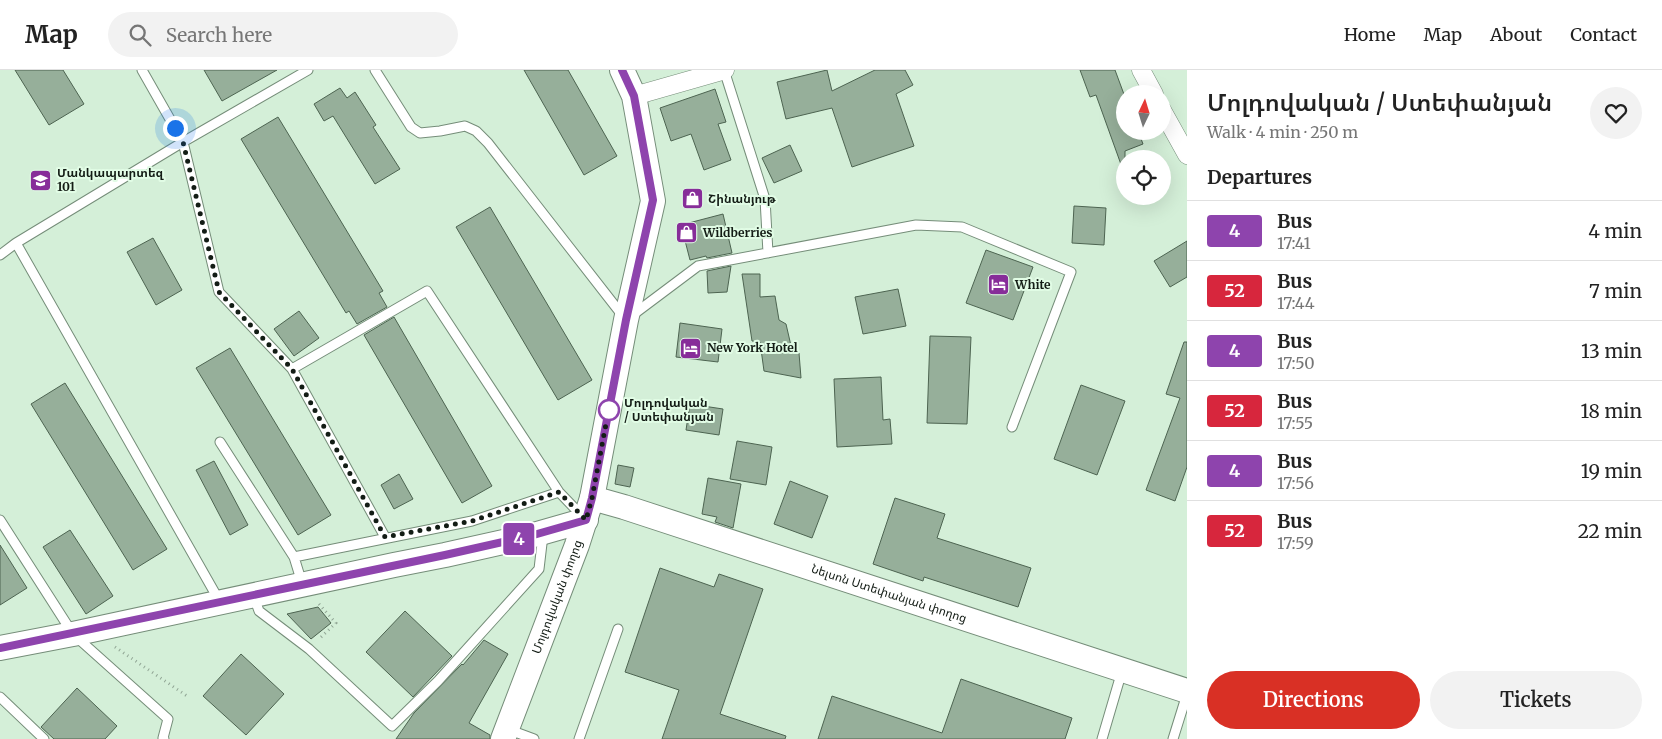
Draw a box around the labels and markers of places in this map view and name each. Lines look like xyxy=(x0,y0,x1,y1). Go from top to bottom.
place label: Մանկապարտեզ 101 xyxy=(57,165,165,194)
school or university icon: Մանկապարտեզ 101 xyxy=(29,168,53,192)
shop icon: Շինանյութ xyxy=(680,187,704,211)
place label: Շինանյութ xyxy=(708,191,777,206)
shop icon: Wildberries xyxy=(675,221,699,245)
place label: Wildberries xyxy=(702,225,773,240)
hotel icon: White xyxy=(987,273,1011,297)
place label: White xyxy=(1014,277,1051,292)
hotel icon: New York Hotel xyxy=(679,336,703,360)
place label: New York Hotel xyxy=(707,340,798,355)
place label: Մոլդովական / Ստեփանյան xyxy=(624,395,714,424)
marker: Մոլդովական / Ստեփանյան xyxy=(598,399,620,421)

